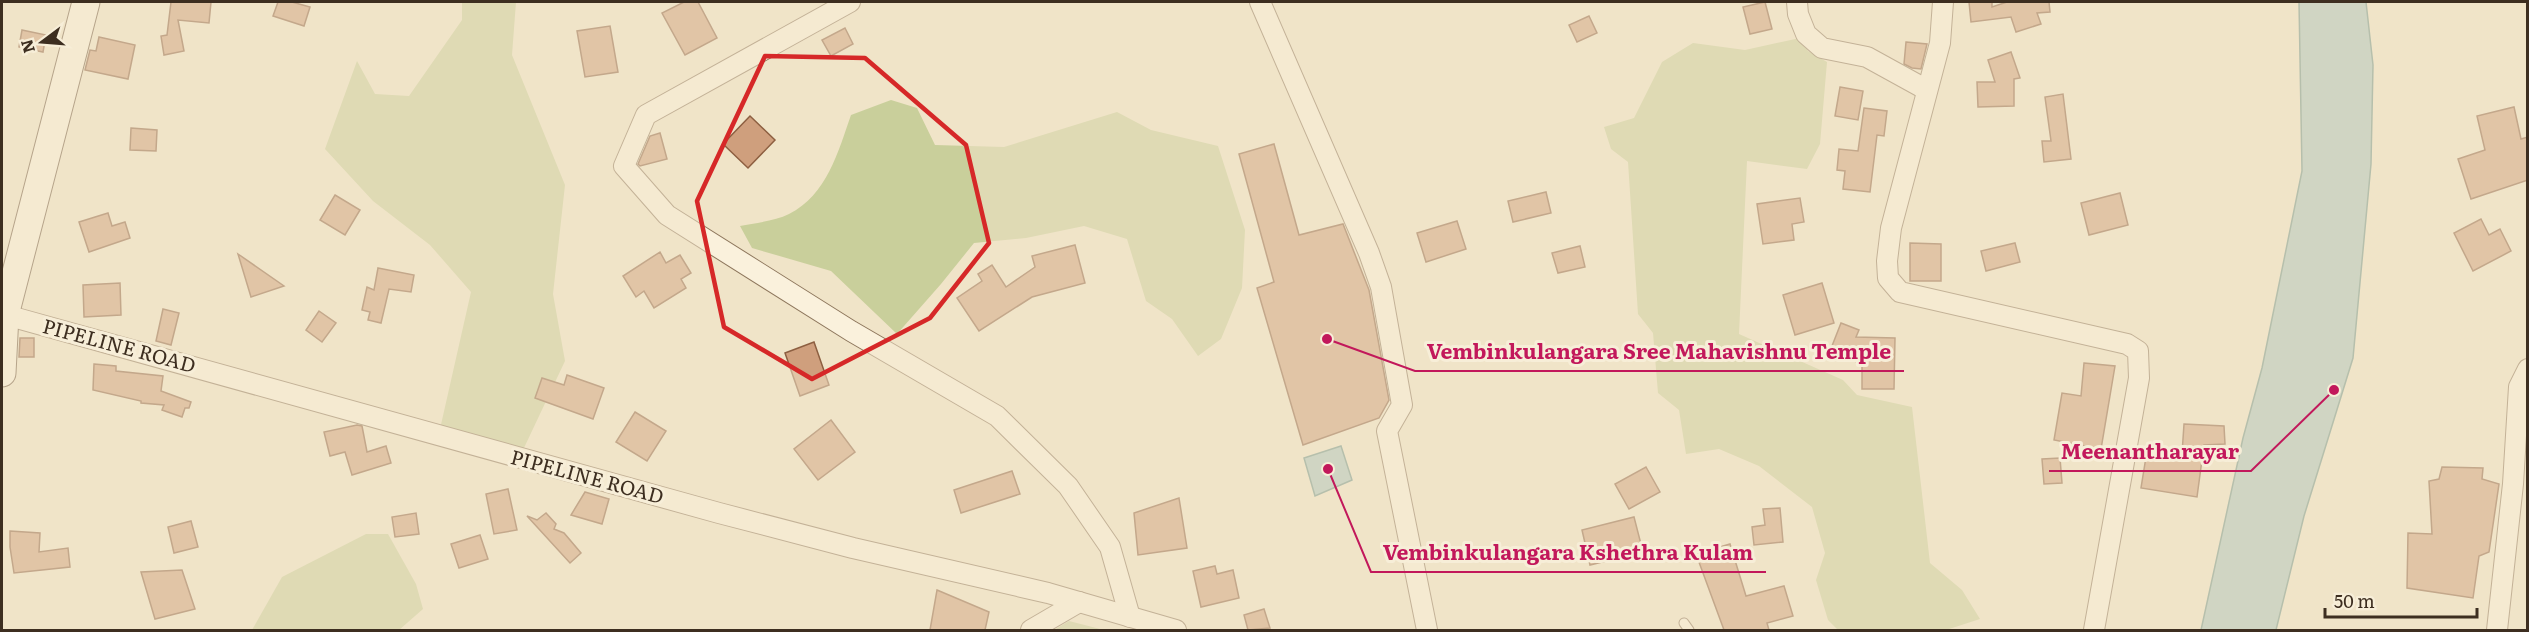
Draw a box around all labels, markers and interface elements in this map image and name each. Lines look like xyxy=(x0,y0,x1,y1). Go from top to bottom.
north arrow xyxy=(12,12,72,72)
text: N xyxy=(13,37,40,56)
street label: PIPELINE ROAD xyxy=(40,309,199,379)
callout: Vembinkulangara Sree Mahavishnu Temple xyxy=(1415,332,1904,371)
text: Vembinkulangara Sree Mahavishnu Temple xyxy=(1427,334,1891,365)
callout: Meenantharayar xyxy=(2049,432,2251,471)
text: Meenantharayar xyxy=(2061,434,2240,465)
street label: PIPELINE ROAD xyxy=(508,440,667,510)
callout: Vembinkulangara Kshethra Kulam xyxy=(1371,533,1766,572)
text: Vembinkulangara Kshethra Kulam xyxy=(1383,535,1753,566)
scale bar xyxy=(2325,581,2476,619)
text: 50 m xyxy=(2334,587,2375,614)

